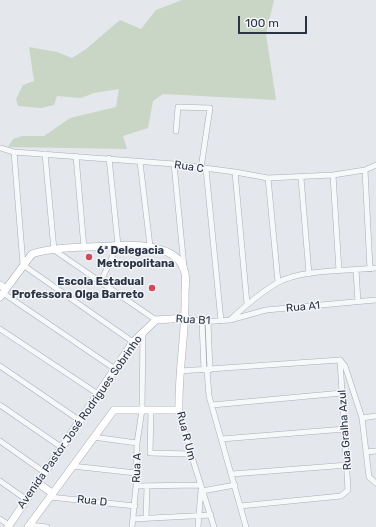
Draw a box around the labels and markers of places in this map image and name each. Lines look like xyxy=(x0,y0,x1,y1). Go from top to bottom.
place label: 6ª Delegacia Metropolitana xyxy=(97,244,175,270)
marker: 6ª Delegacia Metropolitana xyxy=(84,252,94,262)
place label: Escola Estadual Professora Olga Barreto xyxy=(12,275,144,301)
marker: Escola Estadual Professora Olga Barreto xyxy=(147,283,157,293)

